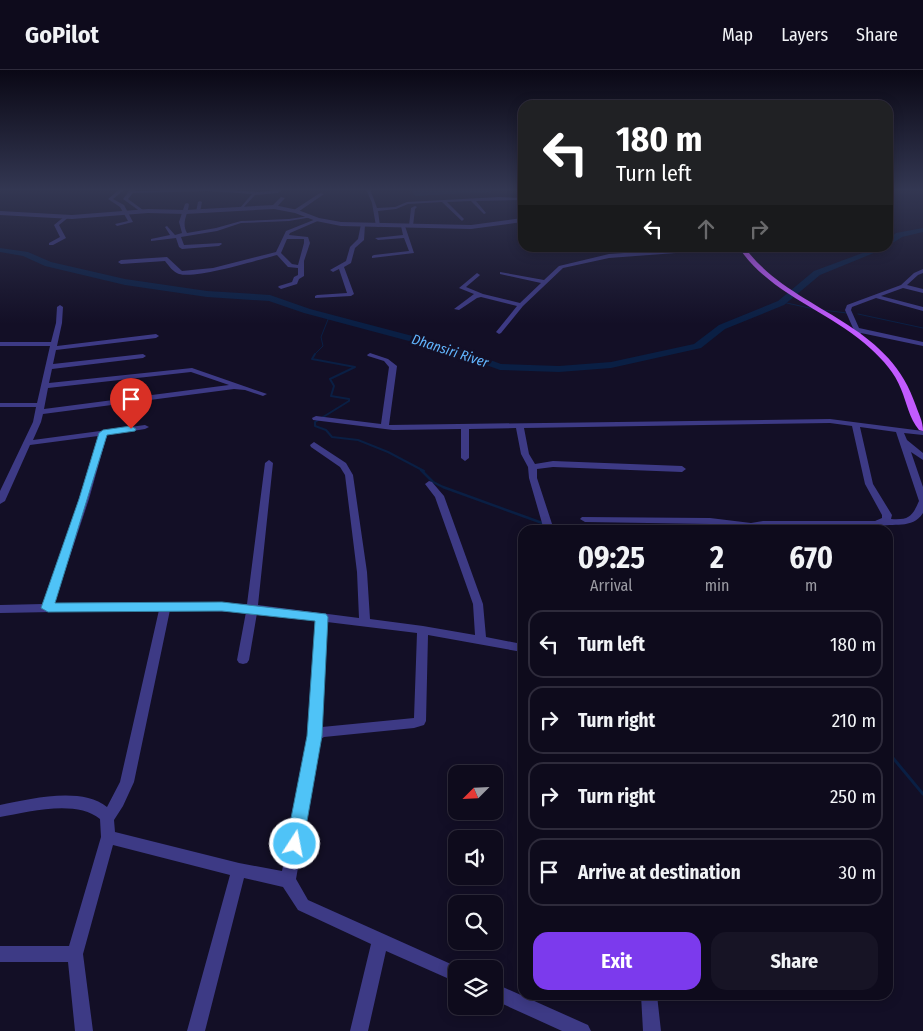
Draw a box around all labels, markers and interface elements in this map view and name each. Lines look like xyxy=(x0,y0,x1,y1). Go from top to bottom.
text: GoPilot xyxy=(25,21,99,49)
text: Map xyxy=(722,24,753,46)
text: Layers xyxy=(781,24,828,46)
text: Share xyxy=(856,24,898,46)
text: 180 m xyxy=(616,118,702,160)
icon: left xyxy=(533,120,598,185)
text: Turn left xyxy=(616,160,692,187)
icon: left xyxy=(639,215,667,243)
icon: ahead xyxy=(692,215,720,243)
icon: right xyxy=(745,215,773,243)
water label: Dhansiri River xyxy=(409,331,492,372)
pin xyxy=(110,378,152,429)
icon: arrive xyxy=(117,385,145,413)
text: 09:25 xyxy=(578,540,645,576)
text: 2 xyxy=(710,540,724,576)
text: 670 xyxy=(789,540,833,576)
text: Arrival xyxy=(590,576,633,595)
text: min xyxy=(705,576,729,595)
text: m xyxy=(805,576,817,595)
icon: left xyxy=(535,630,563,658)
text: Turn left xyxy=(578,633,645,656)
text: 180 m xyxy=(830,633,876,656)
icon: right xyxy=(535,706,563,734)
text: Turn right xyxy=(578,709,655,732)
text: 210 m xyxy=(832,709,876,732)
north arrow xyxy=(448,765,502,820)
map controls xyxy=(448,765,503,1015)
icon: right xyxy=(535,782,563,810)
text: Turn right xyxy=(578,785,655,808)
text: 250 m xyxy=(830,785,876,808)
position arrow xyxy=(268,817,320,869)
button: sound xyxy=(448,830,503,885)
icon: arrive xyxy=(535,858,563,886)
text: Arrive at destination xyxy=(578,861,741,884)
text: 30 m xyxy=(838,861,876,884)
button: search xyxy=(448,895,503,950)
button: Exit xyxy=(533,932,701,990)
button: Share xyxy=(711,932,878,990)
button: layers xyxy=(448,960,503,1015)

